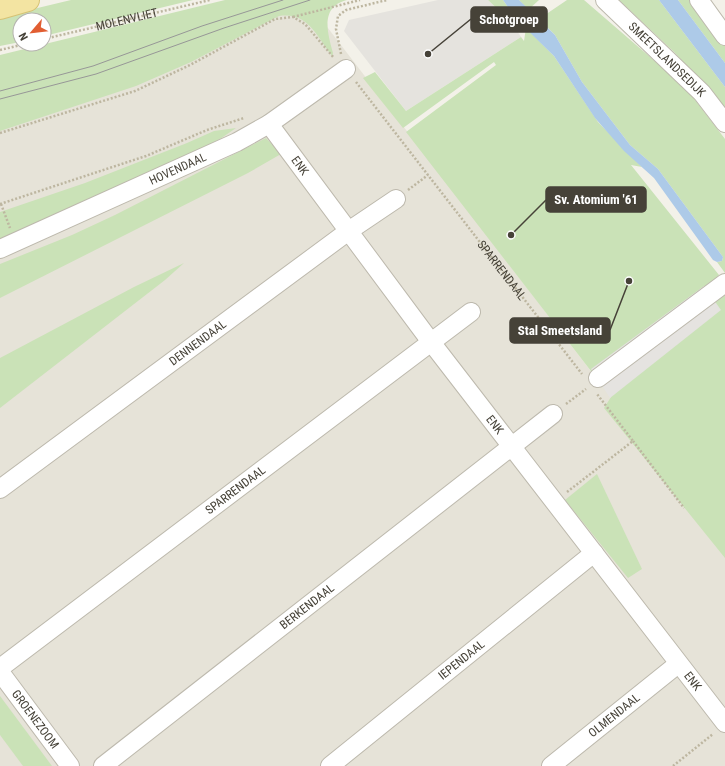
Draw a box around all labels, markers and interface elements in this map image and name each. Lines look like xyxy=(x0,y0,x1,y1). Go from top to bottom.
street label: MOLENVLIET xyxy=(94,6,159,34)
callout: Schotgroep xyxy=(471,7,547,32)
north arrow xyxy=(12,12,52,52)
text: Schotgroep xyxy=(479,12,539,27)
street label: SMEETSLANDSEDIJK xyxy=(626,19,709,100)
text: N xyxy=(16,30,31,42)
street label: HOVENDAAL xyxy=(147,150,209,188)
street label: ENK xyxy=(288,154,312,178)
callout: Sv. Atomium '61 xyxy=(546,187,646,212)
text: Sv. Atomium '61 xyxy=(554,192,638,207)
street label: SPARRENDAAL xyxy=(474,238,529,303)
street label: DENNENDAAL xyxy=(166,317,229,368)
callout: Stal Smeetsland xyxy=(510,318,610,343)
text: Stal Smeetsland xyxy=(518,323,602,338)
street label: ENK xyxy=(483,412,507,437)
street label: SPARRENDAAL xyxy=(203,463,268,517)
street label: BERKENDAAL xyxy=(277,581,337,632)
street label: IEPENDAAL xyxy=(436,637,488,683)
street label: ENK xyxy=(681,669,705,694)
street label: GROENEZOOM xyxy=(9,687,62,751)
street label: OLMENDAAL xyxy=(586,690,643,740)

